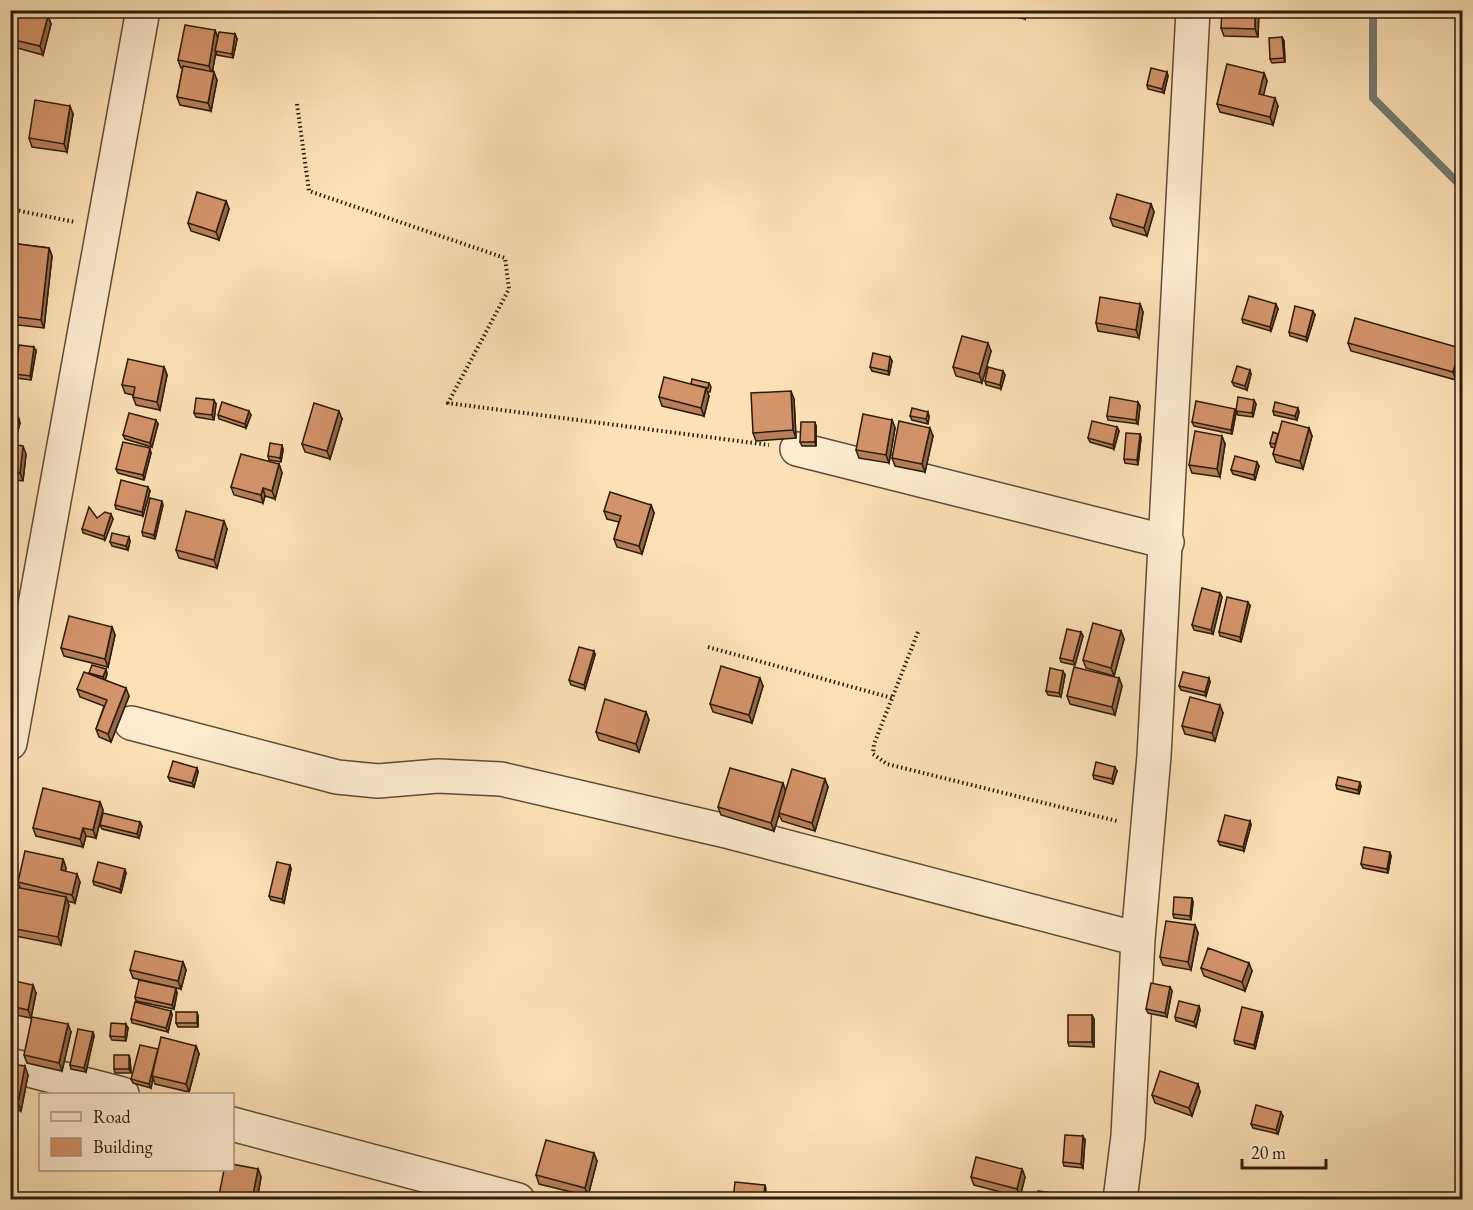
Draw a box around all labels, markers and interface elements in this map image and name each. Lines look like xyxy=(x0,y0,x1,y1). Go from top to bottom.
legend xyxy=(39,1093,234,1171)
text: Road xyxy=(93,1105,132,1128)
scale bar xyxy=(1242,1132,1326,1170)
text: Building xyxy=(93,1135,153,1158)
text: 20 m xyxy=(1251,1141,1286,1164)

